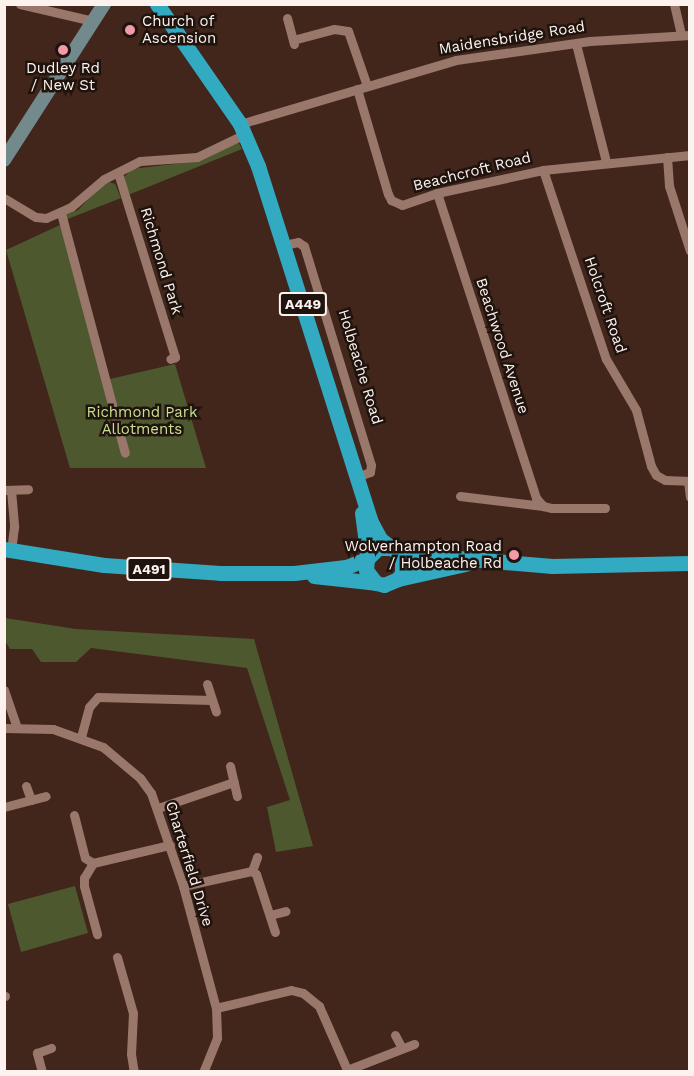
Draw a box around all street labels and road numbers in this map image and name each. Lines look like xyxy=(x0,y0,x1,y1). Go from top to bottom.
street label: Maidensbridge Road xyxy=(438,18,586,58)
street label: Beachcroft Road xyxy=(411,149,533,195)
street label: Richmond Park xyxy=(136,205,186,317)
street label: Holcroft Road xyxy=(580,254,630,356)
street label: Beachwood Avenue xyxy=(471,276,533,416)
road number: A449 xyxy=(278,293,328,315)
street label: Holbeache Road xyxy=(334,307,386,427)
road number: A491 xyxy=(125,558,173,580)
street label: Charterfield Drive xyxy=(161,799,217,929)

